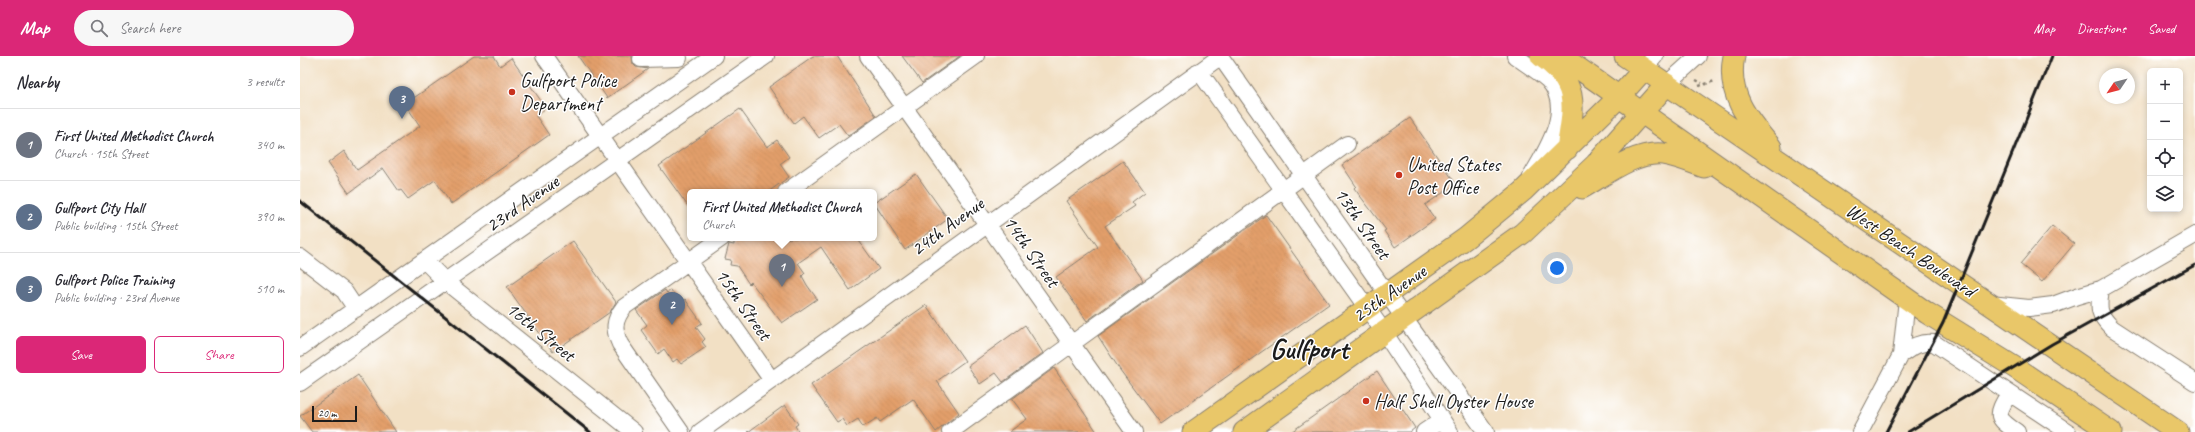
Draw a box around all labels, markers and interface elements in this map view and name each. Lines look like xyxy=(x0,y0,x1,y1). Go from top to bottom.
search box xyxy=(74,10,354,46)
text: Map xyxy=(20,16,50,40)
icon: search xyxy=(88,17,110,39)
text: Search here xyxy=(120,19,181,38)
text: Map xyxy=(2034,20,2055,37)
text: Directions xyxy=(2077,20,2126,37)
text: Saved xyxy=(2148,20,2175,37)
place label: Gulfport Police Department xyxy=(520,68,618,116)
north arrow xyxy=(2099,68,2135,104)
map controls xyxy=(2147,68,2183,212)
button: + xyxy=(2147,68,2183,104)
text: Nearby xyxy=(16,72,59,93)
text: 3 results xyxy=(246,74,284,90)
pin: 3 xyxy=(389,86,415,119)
marker: Gulfport Police Department xyxy=(507,87,517,97)
button: − xyxy=(2147,104,2183,140)
text: First United Methodist Church xyxy=(54,127,214,146)
text: 1 xyxy=(26,137,32,153)
text: 340 m xyxy=(256,137,284,153)
button: locate xyxy=(2147,140,2183,176)
text: Church · 15th Street xyxy=(54,146,148,162)
place label: United States Post Office xyxy=(1407,152,1502,200)
street label: 23rd Avenue xyxy=(481,168,565,238)
marker: United States Post Office xyxy=(1394,170,1404,180)
button: layers xyxy=(2147,176,2183,212)
street label: 13th Street xyxy=(1329,183,1398,266)
popup xyxy=(687,189,877,241)
street label: 24th Avenue xyxy=(906,191,990,261)
text: First United Methodist Church xyxy=(702,198,862,217)
street label: West Beach Boulevard xyxy=(1841,198,1983,305)
text: Gulfport City Hall xyxy=(54,199,144,218)
text: 2 xyxy=(26,209,32,225)
text: 390 m xyxy=(256,209,284,225)
street label: 14th Street xyxy=(998,211,1067,294)
text: Church xyxy=(702,217,735,233)
text: Public building · 15th Street xyxy=(54,218,178,234)
pin: 1 xyxy=(769,254,795,287)
street label: 25th Avenue xyxy=(1347,258,1432,328)
your location xyxy=(1547,258,1567,278)
street label: 15th Street xyxy=(710,264,779,347)
text: Gulfport Police Training xyxy=(54,271,174,290)
text: 3 xyxy=(26,281,32,297)
text: 510 m xyxy=(256,281,284,297)
text: Public building · 23rd Avenue xyxy=(54,290,179,306)
pin: 2 xyxy=(659,292,685,325)
street label: 16th Street xyxy=(501,296,582,368)
district label: Gulfport xyxy=(1270,331,1352,366)
button: Save xyxy=(16,336,146,373)
button: Share xyxy=(154,336,284,373)
place label: Half Shell Oyster House xyxy=(1374,389,1534,414)
marker: Half Shell Oyster House xyxy=(1361,396,1371,406)
scale bar xyxy=(312,404,357,423)
text: 20 m xyxy=(318,406,337,420)

